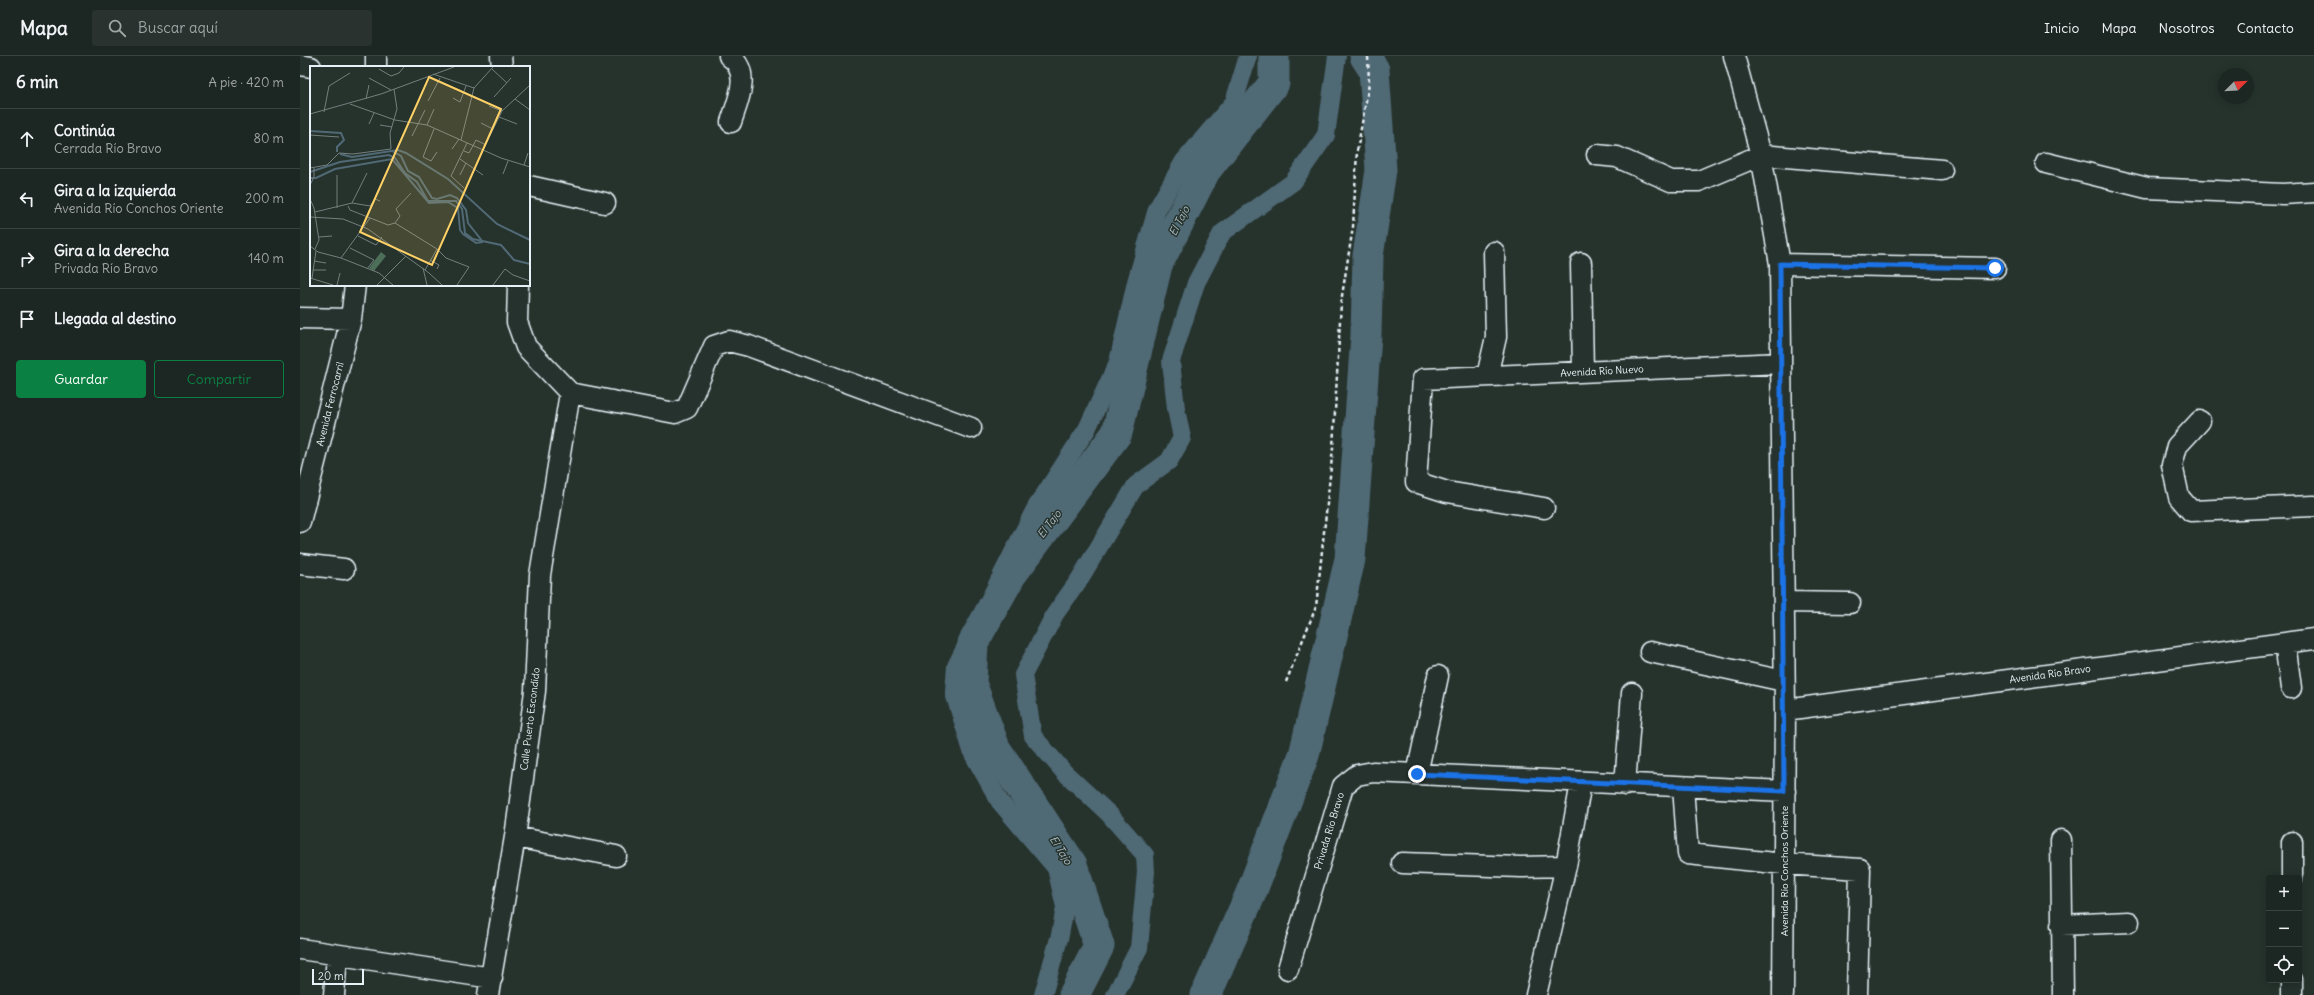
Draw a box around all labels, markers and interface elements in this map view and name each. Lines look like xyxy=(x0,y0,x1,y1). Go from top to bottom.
search box xyxy=(92,10,372,46)
text: Mapa xyxy=(20,16,68,40)
icon: search xyxy=(106,17,128,39)
text: Buscar aquí xyxy=(138,18,218,37)
text: Inicio xyxy=(2044,19,2079,37)
text: Mapa xyxy=(2101,19,2137,37)
text: Nosotros xyxy=(2159,19,2215,37)
text: Contacto xyxy=(2237,19,2294,37)
inset map xyxy=(310,66,530,286)
north arrow xyxy=(2218,68,2254,104)
text: 6 min xyxy=(16,71,58,93)
text: A pie · 420 m xyxy=(208,74,284,91)
text: Continúa xyxy=(54,121,115,140)
icon: ahead xyxy=(16,128,38,150)
text: 80 m xyxy=(253,130,284,147)
text: Cerrada Río Bravo xyxy=(54,140,162,157)
text: Gira a la izquierda xyxy=(54,181,176,200)
icon: left xyxy=(16,188,38,210)
text: 200 m xyxy=(245,190,284,207)
text: Avenida Río Conchos Oriente xyxy=(54,200,223,217)
water label: El Tajo xyxy=(1166,203,1193,238)
text: Gira a la derecha xyxy=(54,241,169,260)
icon: right xyxy=(16,248,38,270)
text: 140 m xyxy=(248,250,284,267)
route start xyxy=(1986,259,2004,277)
text: Privada Río Bravo xyxy=(54,260,158,277)
icon: arrive xyxy=(16,308,38,330)
text: Llegada al destino xyxy=(54,309,176,328)
button: Guardar xyxy=(16,360,146,398)
button: Compartir xyxy=(154,360,284,398)
street label: Avenida Ferrocarril xyxy=(313,361,347,447)
street label: Avenida Río Nuevo xyxy=(1560,362,1645,380)
water label: El Tajo xyxy=(1034,507,1065,541)
street label: Avenida Río Bravo xyxy=(2009,662,2092,686)
street label: Calle Puerto Escondido xyxy=(517,666,543,771)
route end xyxy=(1408,765,1426,783)
street label: Privada Río Bravo xyxy=(1311,790,1347,871)
street label: Avenida Río Conchos Oriente xyxy=(1778,806,1791,936)
water label: El Tajo xyxy=(1047,833,1076,868)
map controls xyxy=(2266,875,2302,983)
button: + xyxy=(2266,875,2302,911)
button: − xyxy=(2266,911,2302,947)
button: locate xyxy=(2266,947,2302,983)
scale bar xyxy=(312,967,364,986)
text: 20 m xyxy=(318,969,344,983)

